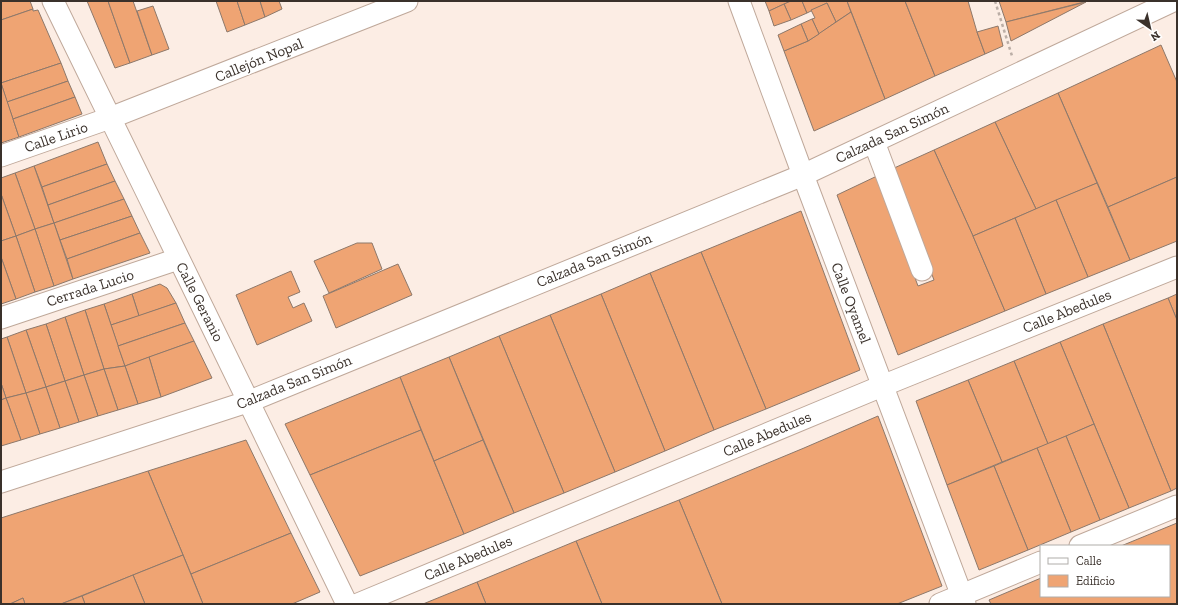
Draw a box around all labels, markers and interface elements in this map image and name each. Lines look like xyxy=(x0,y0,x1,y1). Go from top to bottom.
north arrow xyxy=(1130,8,1170,48)
text: N xyxy=(1148,28,1162,44)
street label: Callejón Nopal xyxy=(212,34,306,86)
street label: Calzada San Simón xyxy=(833,99,952,167)
street label: Calle Lirio xyxy=(22,118,90,156)
street label: Calzada San Simón xyxy=(534,229,655,291)
street label: Calle Geranio xyxy=(172,259,228,345)
street label: Calle Oyamel xyxy=(827,260,875,346)
street label: Cerrada Lucio xyxy=(44,265,136,311)
street label: Calle Abedules xyxy=(1020,285,1114,337)
street label: Calzada San Simón xyxy=(234,351,355,413)
street label: Calle Abedules xyxy=(720,407,814,461)
street label: Calle Abedules xyxy=(421,531,515,585)
legend xyxy=(1040,545,1170,597)
text: Calle xyxy=(1076,554,1102,568)
text: Edificio xyxy=(1076,574,1115,588)

